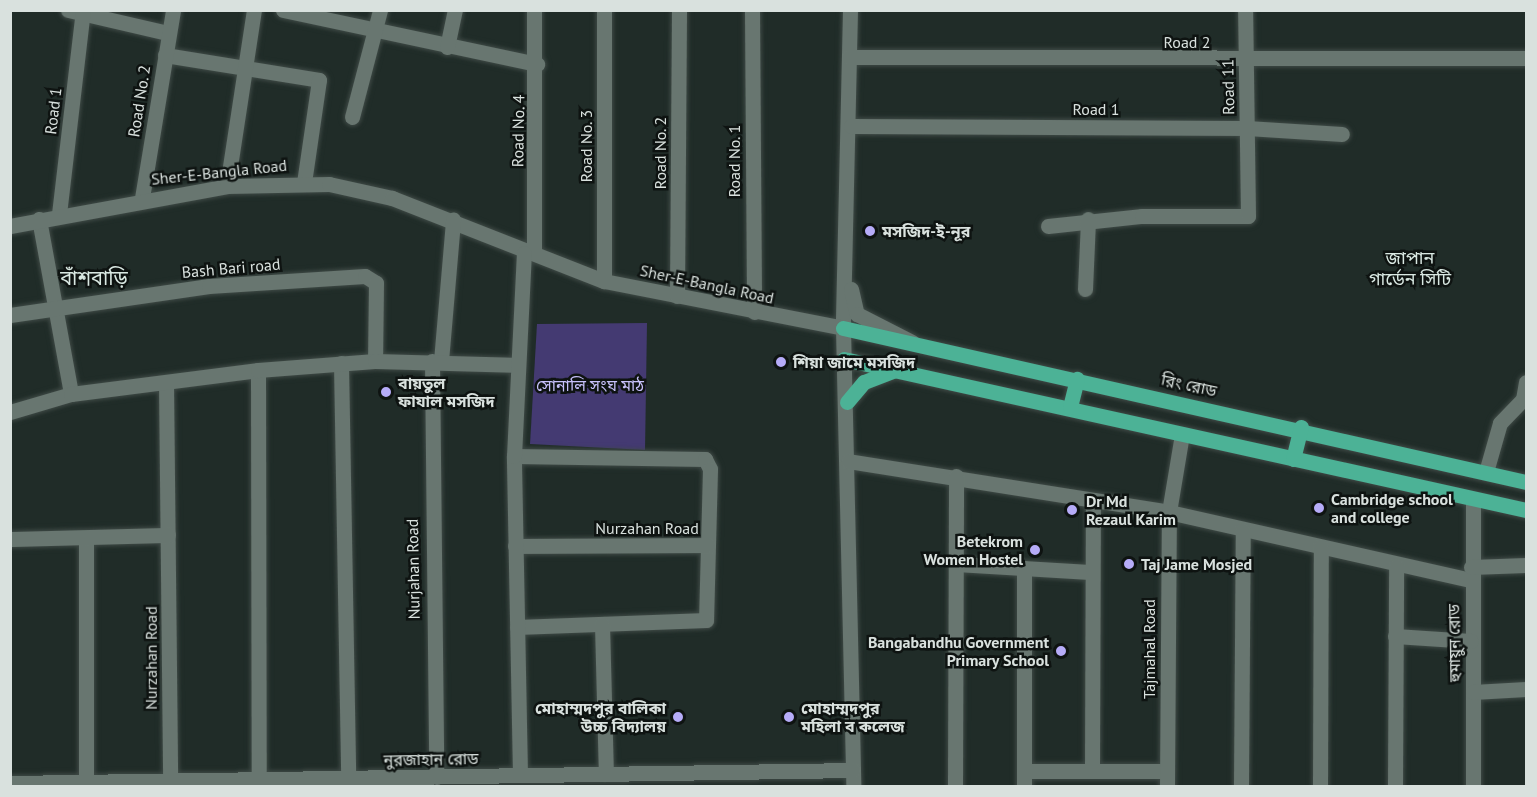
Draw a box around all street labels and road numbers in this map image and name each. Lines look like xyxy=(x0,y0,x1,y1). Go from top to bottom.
street label: Road 2 xyxy=(1164,32,1210,52)
street label: Road 11 xyxy=(1218,59,1238,115)
street label: Road No. 2 xyxy=(124,63,154,139)
street label: Road 1 xyxy=(41,87,65,135)
street label: Road No. 4 xyxy=(508,94,528,168)
street label: Road 1 xyxy=(1073,99,1119,119)
street label: Road No. 3 xyxy=(576,109,596,183)
street label: Road No. 2 xyxy=(650,116,670,190)
street label: Road No. 1 xyxy=(724,124,744,198)
street label: Sher-E-Bangla Road xyxy=(150,155,288,189)
street label: Bash Bari road xyxy=(181,254,281,282)
street label: Sher-E-Bangla Road xyxy=(638,260,776,308)
street label: রিং রোড xyxy=(1160,370,1218,400)
street label: Nurzahan Road xyxy=(595,518,699,538)
street label: Nurjahan Road xyxy=(403,519,423,619)
street label: Tajmahal Road xyxy=(1139,599,1159,699)
street label: হুমায়ুন রোড xyxy=(1444,604,1464,682)
street label: Nurzahan Road xyxy=(141,606,161,710)
street label: নুরজাহান রোড xyxy=(383,749,479,769)

